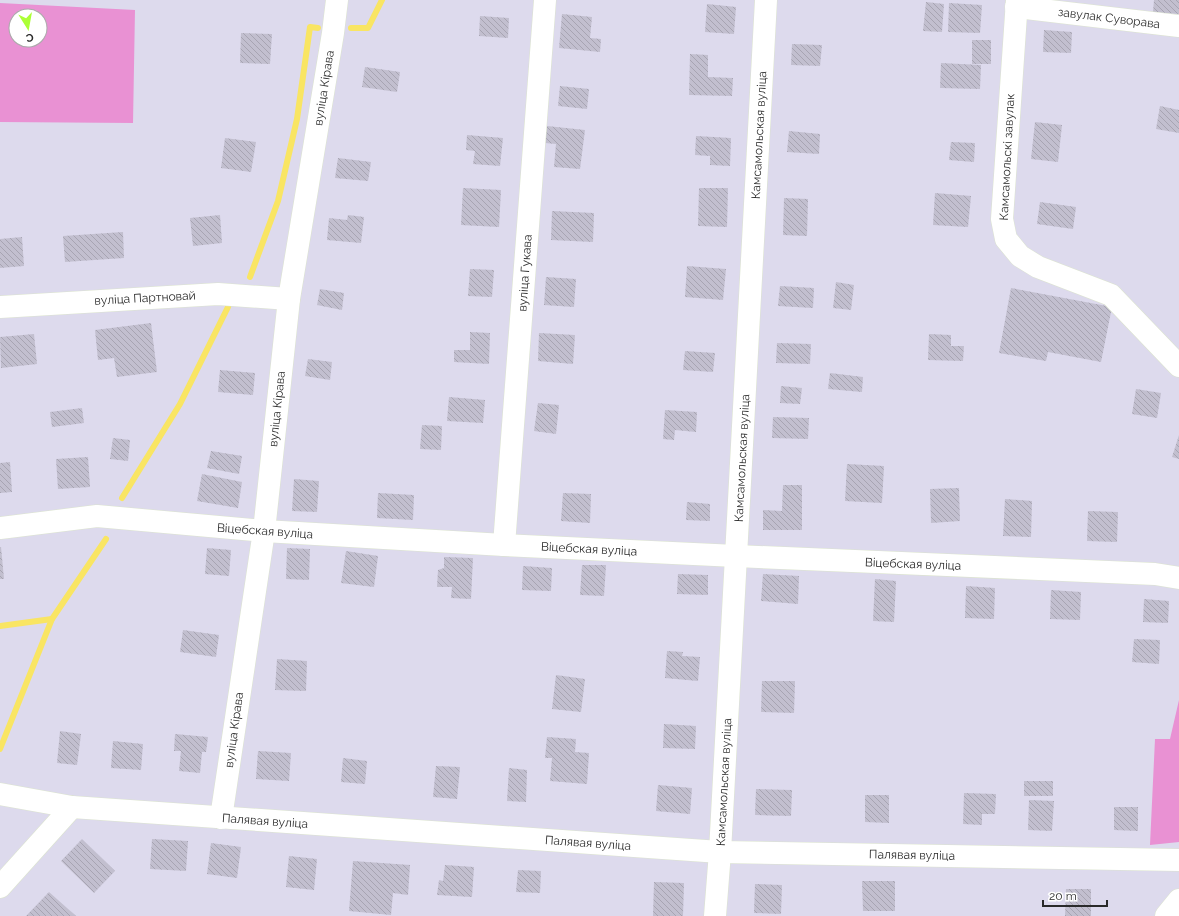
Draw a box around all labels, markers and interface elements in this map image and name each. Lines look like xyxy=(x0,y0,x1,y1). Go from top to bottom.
street label: завулак Суворава xyxy=(1057,5,1161,31)
north arrow xyxy=(8,8,48,48)
text: С xyxy=(24,30,35,45)
street label: вуліца Кірава xyxy=(311,49,337,127)
street label: Камсамольская вуліца xyxy=(749,71,769,199)
street label: Камсамольскі завулак xyxy=(997,93,1017,221)
street label: вуліца Гукава xyxy=(515,234,535,312)
street label: вуліца Партновай xyxy=(94,288,196,308)
street label: вуліца Кірава xyxy=(266,370,288,448)
street label: Камсамольская вуліца xyxy=(732,394,752,522)
street label: Віцебская вуліца xyxy=(216,521,314,541)
street label: Віцебская вуліца xyxy=(541,539,637,559)
street label: Віцебская вуліца xyxy=(865,555,961,573)
street label: вуліца Кірава xyxy=(222,691,246,769)
street label: Камсамольская вуліца xyxy=(714,718,734,846)
street label: Палявая вуліца xyxy=(221,811,309,831)
street label: Палявая вуліца xyxy=(544,833,632,853)
street label: Палявая вуліца xyxy=(869,847,955,863)
scale bar xyxy=(1043,882,1107,908)
text: 20 m xyxy=(1049,889,1077,903)

